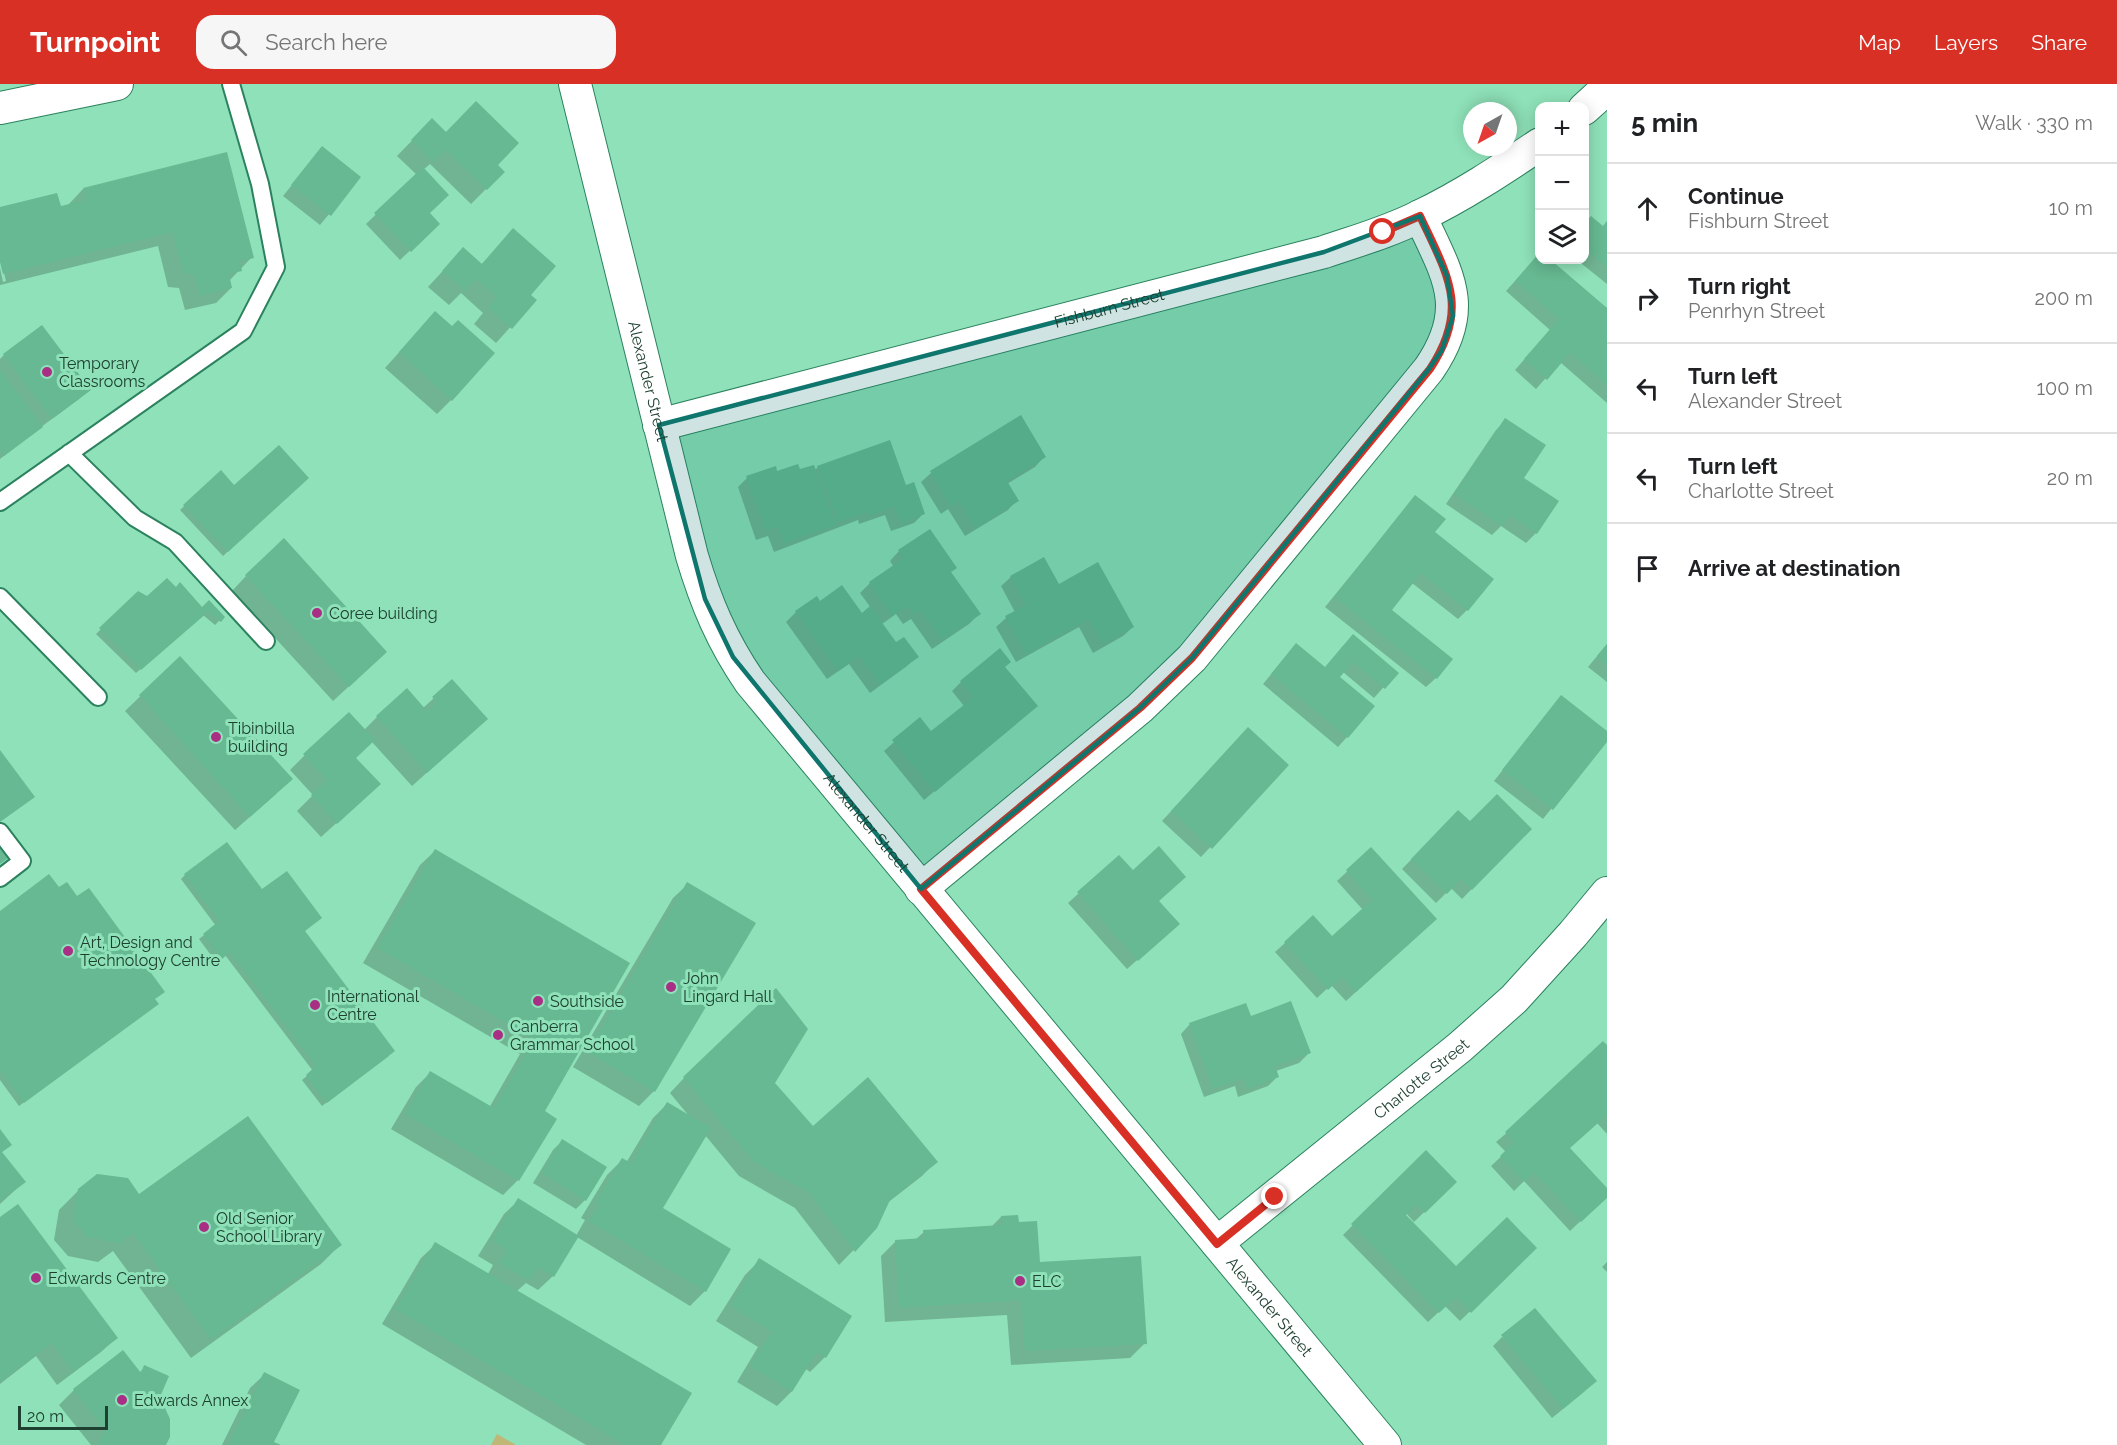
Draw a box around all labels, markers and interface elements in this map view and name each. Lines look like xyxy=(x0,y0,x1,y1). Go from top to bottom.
search box xyxy=(196,15,616,69)
text: Turnpoint xyxy=(30,26,160,59)
icon: search xyxy=(217,26,250,59)
text: Search here xyxy=(265,29,387,55)
text: Map xyxy=(1858,30,1901,55)
text: Layers xyxy=(1934,30,1998,55)
text: Share xyxy=(2031,30,2087,55)
north arrow xyxy=(1463,102,1517,156)
map controls xyxy=(1535,102,1589,264)
button: + xyxy=(1535,102,1589,156)
text: 5 min xyxy=(1631,108,1698,138)
text: Walk · 330 m xyxy=(1975,111,2093,135)
button: − xyxy=(1535,156,1589,210)
text: Continue xyxy=(1688,183,1784,209)
icon: ahead xyxy=(1631,192,1664,225)
text: 10 m xyxy=(2049,196,2093,220)
text: Fishburn Street xyxy=(1688,209,1829,233)
button: layers xyxy=(1535,210,1589,264)
route start xyxy=(1369,218,1395,244)
text: Turn right xyxy=(1688,273,1791,299)
icon: right xyxy=(1631,282,1664,315)
street label: Fishburn Street xyxy=(1052,285,1167,332)
text: 200 m xyxy=(2035,286,2093,310)
text: Penrhyn Street xyxy=(1688,299,1825,323)
street label: Alexander Street xyxy=(624,319,672,444)
place label: Temporary Classrooms xyxy=(59,354,146,391)
text: Turn left xyxy=(1688,363,1778,389)
marker: Temporary Classrooms xyxy=(40,365,54,379)
icon: left xyxy=(1631,372,1664,405)
text: 100 m xyxy=(2036,376,2093,400)
text: Alexander Street xyxy=(1688,389,1842,413)
text: Turn left xyxy=(1688,453,1778,479)
icon: left xyxy=(1631,462,1664,495)
text: 20 m xyxy=(2047,466,2093,490)
text: Charlotte Street xyxy=(1688,479,1834,503)
icon: arrive xyxy=(1631,552,1664,585)
text: Arrive at destination xyxy=(1688,555,1901,581)
place label: Coree building xyxy=(329,604,438,623)
marker: Coree building xyxy=(310,606,324,620)
place label: Tibinbilla building xyxy=(228,719,295,756)
marker: Tibinbilla building xyxy=(209,730,223,744)
street label: Alexander Street xyxy=(820,769,913,877)
place label: Art, Design and Technology Centre xyxy=(80,933,220,970)
marker: Art, Design and Technology Centre xyxy=(61,944,75,958)
place label: John Lingard Hall xyxy=(683,969,773,1006)
marker: John Lingard Hall xyxy=(664,980,678,994)
place label: International Centre xyxy=(327,987,420,1024)
place label: Southside xyxy=(550,992,624,1011)
marker: Southside xyxy=(531,994,545,1008)
marker: International Centre xyxy=(308,998,322,1012)
place label: Canberra Grammar School xyxy=(510,1017,635,1054)
marker: Canberra Grammar School xyxy=(491,1028,505,1042)
street label: Charlotte Street xyxy=(1370,1034,1473,1123)
route end xyxy=(1261,1183,1287,1209)
place label: Old Senior School Library xyxy=(216,1209,322,1246)
marker: Old Senior School Library xyxy=(197,1220,211,1234)
street label: Alexander Street xyxy=(1223,1253,1316,1361)
place label: Edwards Centre xyxy=(48,1269,166,1288)
marker: Edwards Centre xyxy=(29,1271,43,1285)
place label: ELC xyxy=(1032,1272,1062,1291)
marker: ELC xyxy=(1013,1274,1027,1288)
place label: Edwards Annex xyxy=(134,1391,248,1410)
marker: Edwards Annex xyxy=(115,1393,129,1407)
scale bar xyxy=(18,1403,108,1430)
text: 20 m xyxy=(27,1407,64,1426)

